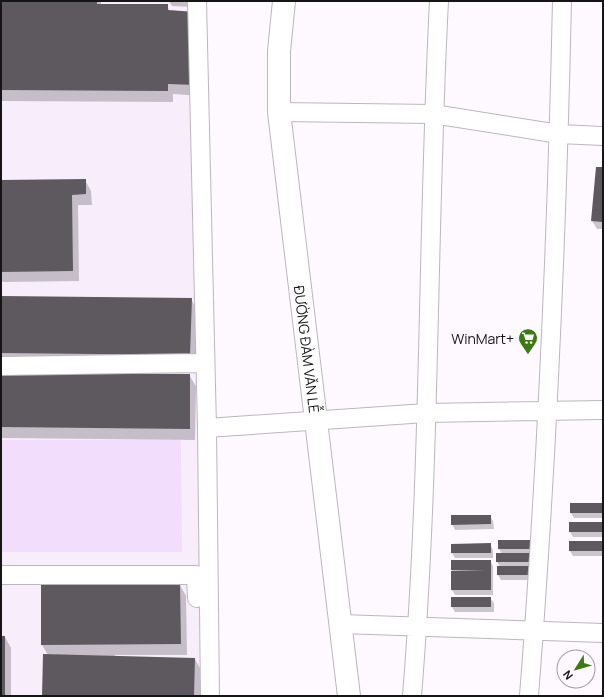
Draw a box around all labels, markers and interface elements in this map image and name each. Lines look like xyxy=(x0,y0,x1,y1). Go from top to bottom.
street label: ĐƯỜNG ĐÀM VĂN LỄ xyxy=(290,284,325,414)
supermarket icon: WinMart+ xyxy=(517,327,539,355)
place label: WinMart+ xyxy=(451,329,514,348)
north arrow xyxy=(556,649,596,689)
text: N xyxy=(559,668,576,683)

